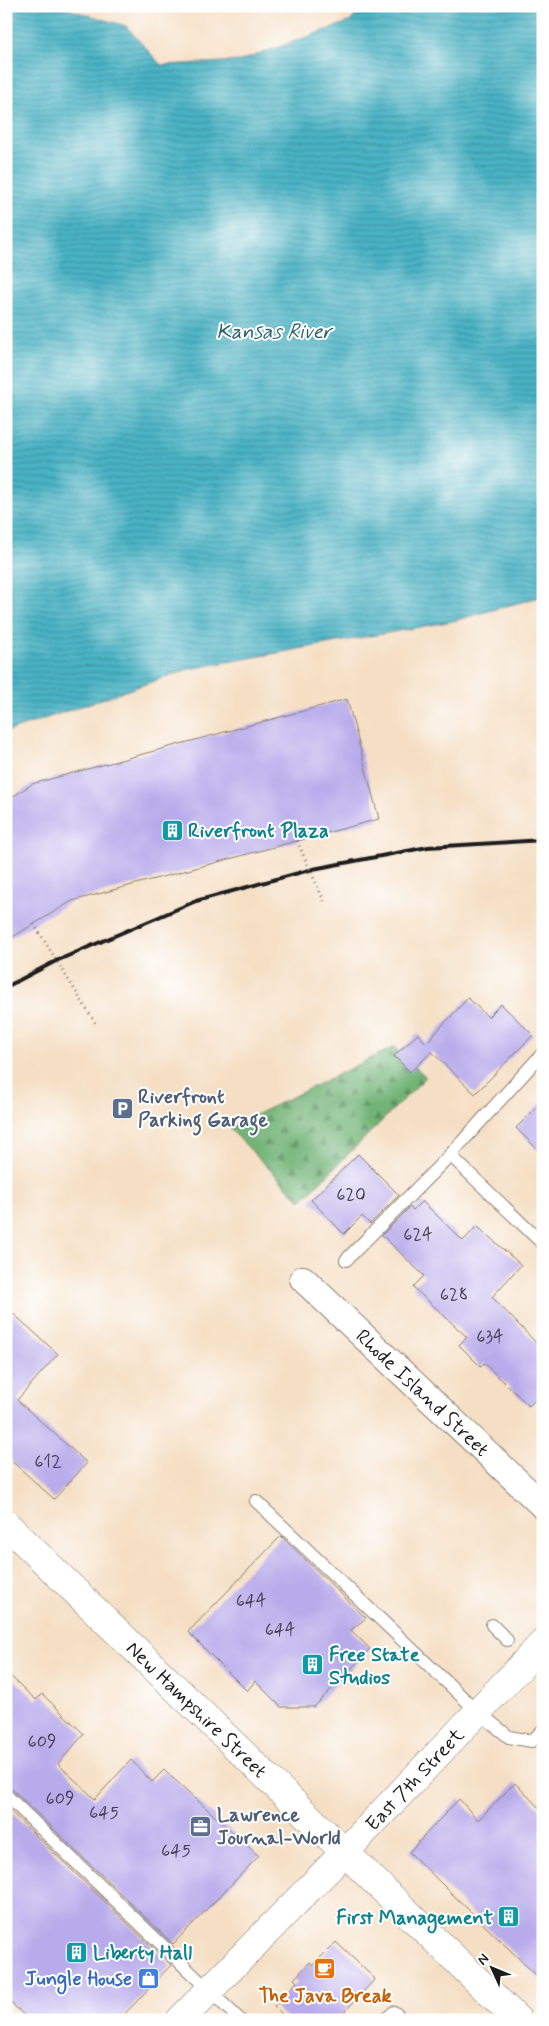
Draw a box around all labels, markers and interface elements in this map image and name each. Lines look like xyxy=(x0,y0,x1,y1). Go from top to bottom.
water label: Kansas River xyxy=(216,318,334,346)
building icon: Riverfront Plaza xyxy=(160,818,184,842)
place label: Riverfront Plaza xyxy=(188,818,329,845)
place label: Riverfront Parking Garage xyxy=(138,1084,268,1136)
parking icon: Riverfront Parking Garage xyxy=(110,1096,134,1120)
house number: 620 xyxy=(336,1183,366,1207)
house number: 624 xyxy=(403,1223,433,1247)
house number: 628 xyxy=(440,1283,468,1307)
street label: Rhode Island Street xyxy=(349,1324,495,1463)
house number: 634 xyxy=(476,1325,504,1349)
house number: 612 xyxy=(34,1450,62,1474)
house number: 644 xyxy=(236,1589,267,1613)
house number: 644 xyxy=(265,1618,296,1642)
street label: New Hampshire Street xyxy=(120,1636,272,1785)
place label: Free State Studios xyxy=(329,1642,420,1692)
building icon: Free State Studios xyxy=(301,1653,325,1677)
street label: East 7th Street xyxy=(360,1723,471,1837)
house number: 609 xyxy=(28,1730,56,1754)
house number: 609 xyxy=(46,1787,74,1811)
house number: 645 xyxy=(89,1801,119,1825)
place label: Lawrence Journal-World xyxy=(217,1802,341,1852)
office icon: Lawrence Journal-World xyxy=(189,1814,213,1838)
house number: 645 xyxy=(161,1839,191,1863)
place label: First Management xyxy=(336,1905,494,1934)
building icon: First Management xyxy=(497,1905,521,1929)
building icon: Liberty Hall xyxy=(65,1940,89,1964)
place label: Liberty Hall xyxy=(93,1940,192,1967)
north arrow xyxy=(466,1944,516,1994)
text: N xyxy=(474,1950,493,1969)
cafe icon: The Java Break xyxy=(313,1957,337,1981)
place label: Jungle House xyxy=(25,1966,132,1995)
shop icon: Jungle House xyxy=(136,1966,160,1990)
place label: The Java Break xyxy=(258,1983,392,2010)

